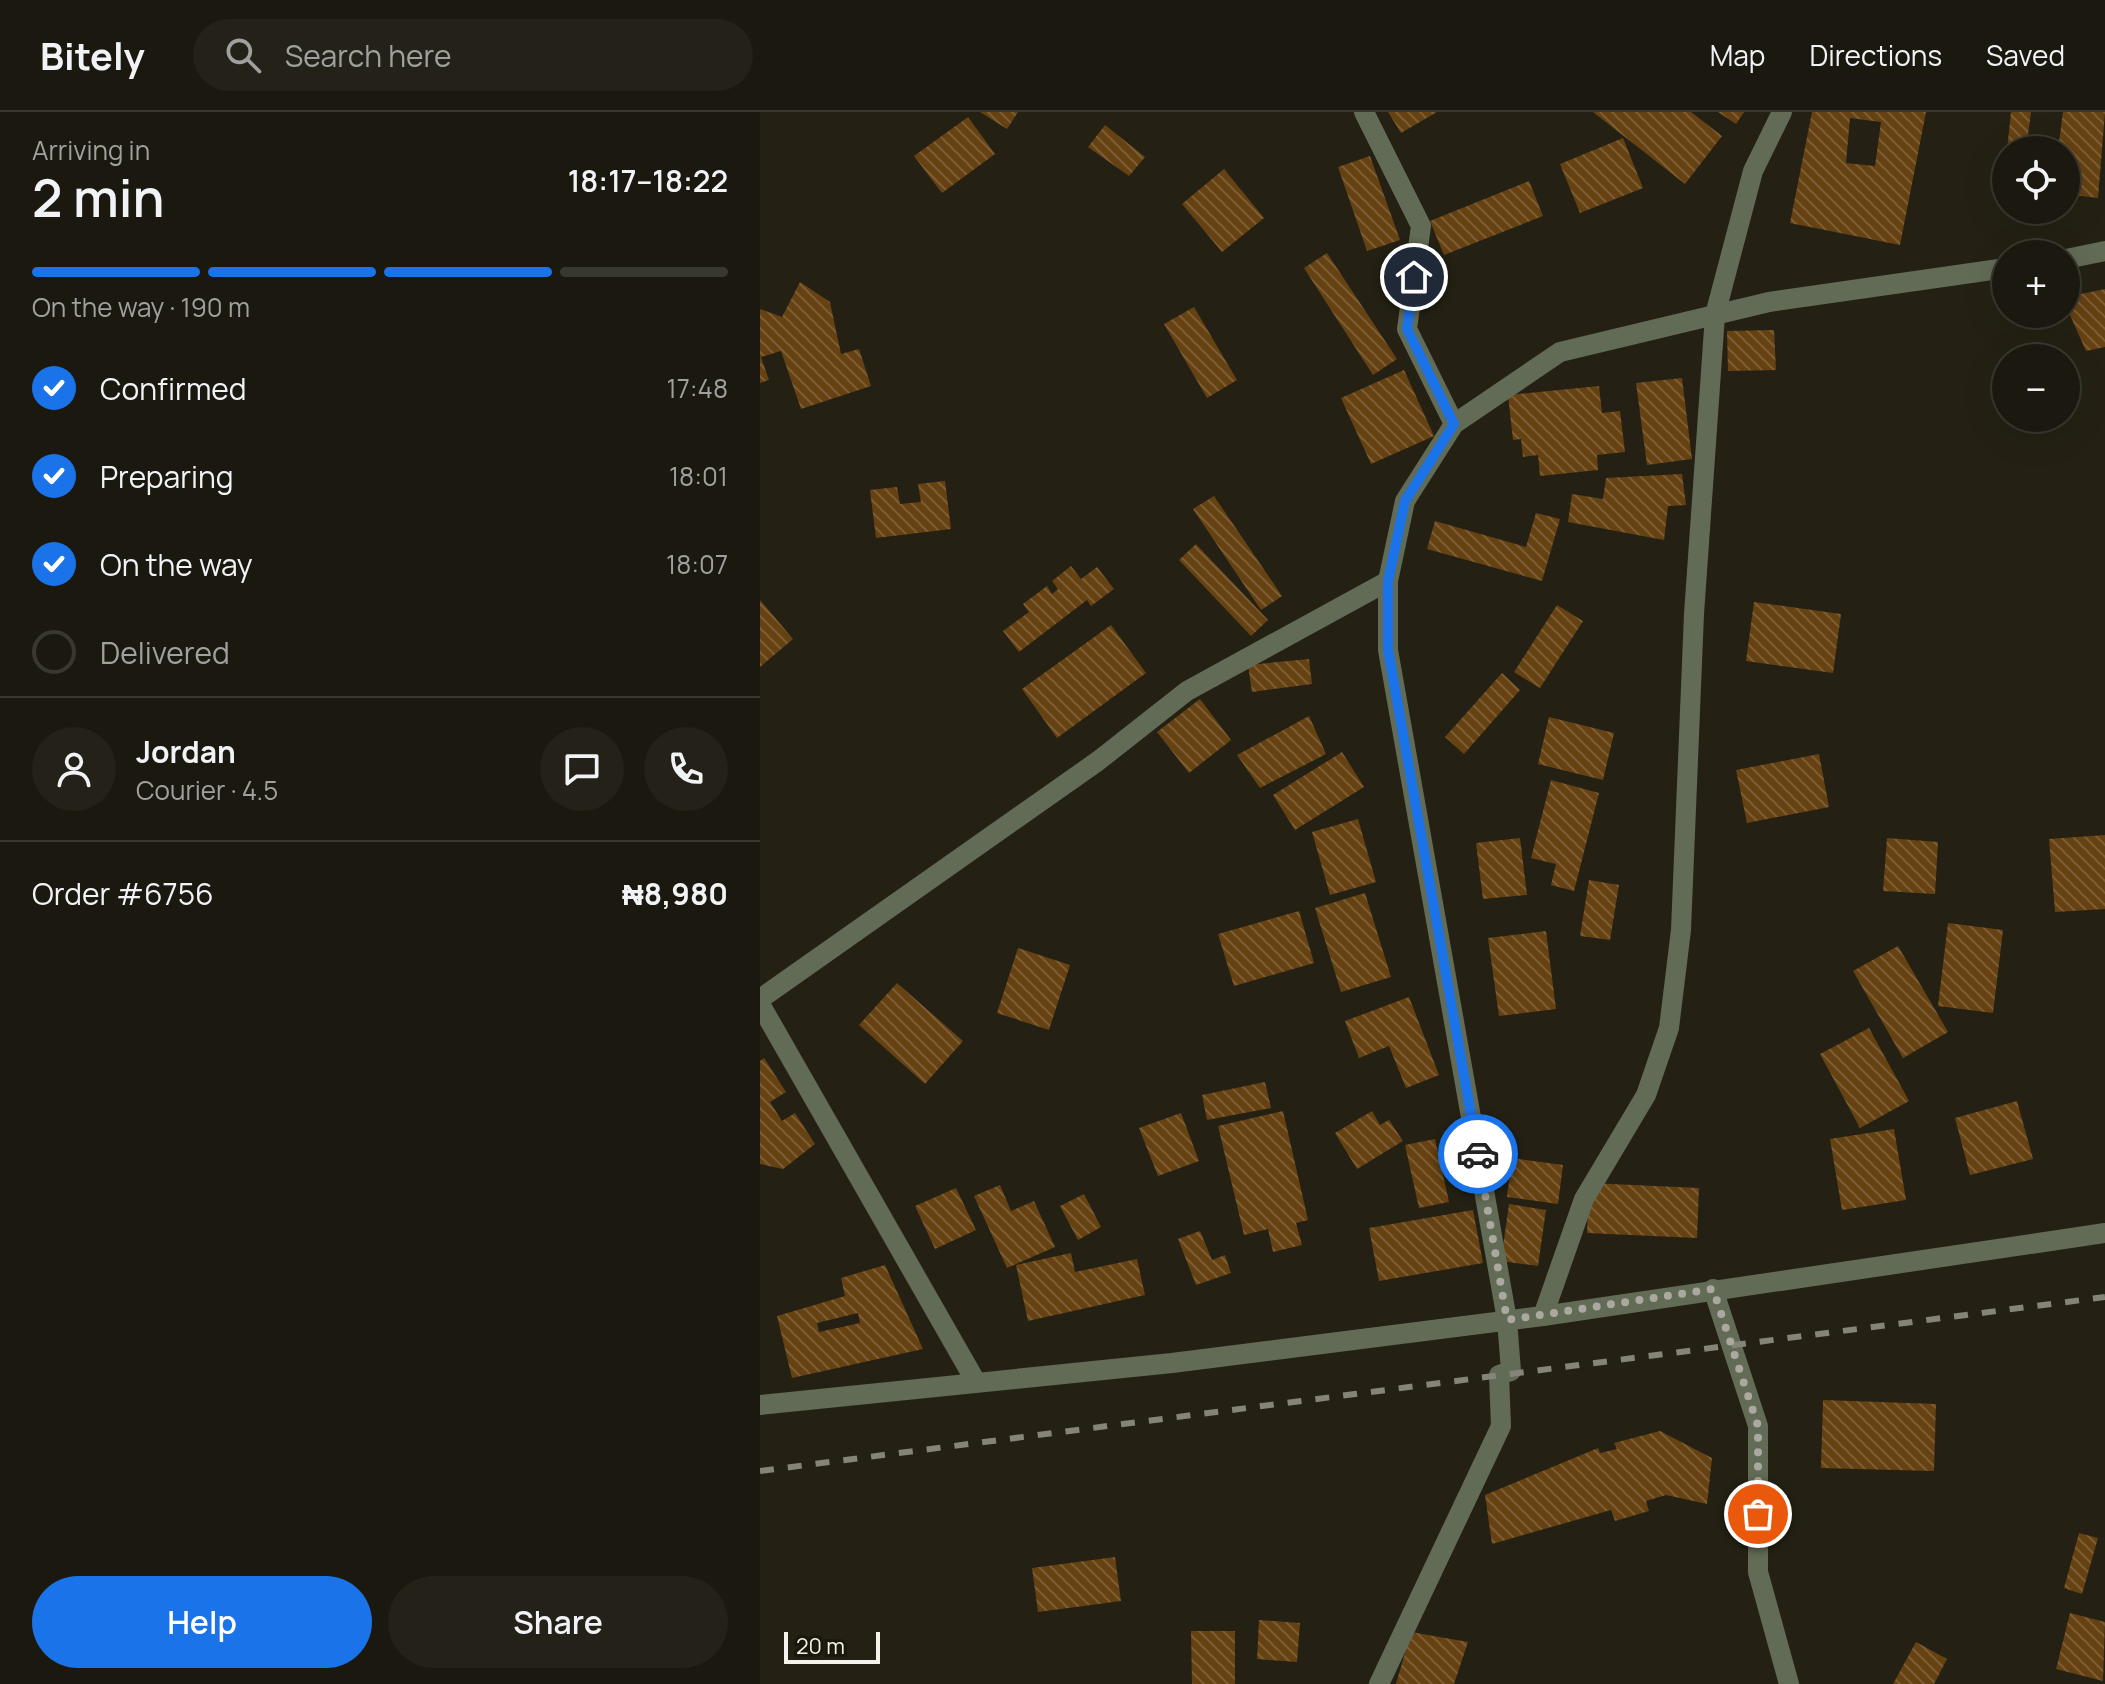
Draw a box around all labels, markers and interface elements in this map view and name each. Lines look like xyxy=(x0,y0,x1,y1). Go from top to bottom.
search box xyxy=(193,19,753,91)
text: Bitely xyxy=(40,29,145,81)
icon: search xyxy=(221,33,265,77)
text: Search here xyxy=(285,35,452,76)
text: Map xyxy=(1710,36,1765,74)
text: Directions xyxy=(1809,36,1942,74)
text: Saved xyxy=(1986,36,2065,74)
text: Arriving in xyxy=(32,132,150,168)
map controls xyxy=(1992,136,2080,432)
button: locate xyxy=(1992,136,2080,224)
text: 18:17–18:22 xyxy=(568,160,728,201)
text: 2 min xyxy=(32,162,165,233)
button: + xyxy=(1992,240,2080,328)
pin xyxy=(1380,243,1448,311)
icon: home xyxy=(1392,255,1436,299)
text: On the way · 190 m xyxy=(32,289,250,325)
button: − xyxy=(1992,344,2080,432)
icon: check xyxy=(32,366,76,410)
text: Confirmed xyxy=(100,368,247,409)
text: 17:48 xyxy=(667,370,728,406)
icon: check xyxy=(32,454,76,498)
text: Preparing xyxy=(100,456,234,497)
text: 18:01 xyxy=(669,458,728,494)
icon: check xyxy=(32,542,76,586)
text: On the way xyxy=(100,544,253,585)
text: 18:07 xyxy=(666,546,728,582)
text: Delivered xyxy=(100,632,230,673)
button: person xyxy=(32,727,116,811)
button: chat xyxy=(540,727,624,811)
button: phone xyxy=(644,727,728,811)
text: Jordan xyxy=(136,731,236,772)
text: Courier · 4.5 xyxy=(136,772,278,808)
text: Order #6756 xyxy=(32,873,214,914)
text: ₦8,980 xyxy=(622,873,728,914)
courier xyxy=(1438,1114,1518,1194)
icon: car xyxy=(1456,1132,1500,1176)
pin xyxy=(1724,1480,1792,1548)
icon: bag xyxy=(1736,1492,1780,1536)
button: Help xyxy=(32,1576,372,1668)
button: Share xyxy=(388,1576,728,1668)
scale bar xyxy=(784,1628,880,1664)
text: 20 m xyxy=(796,1631,845,1661)

